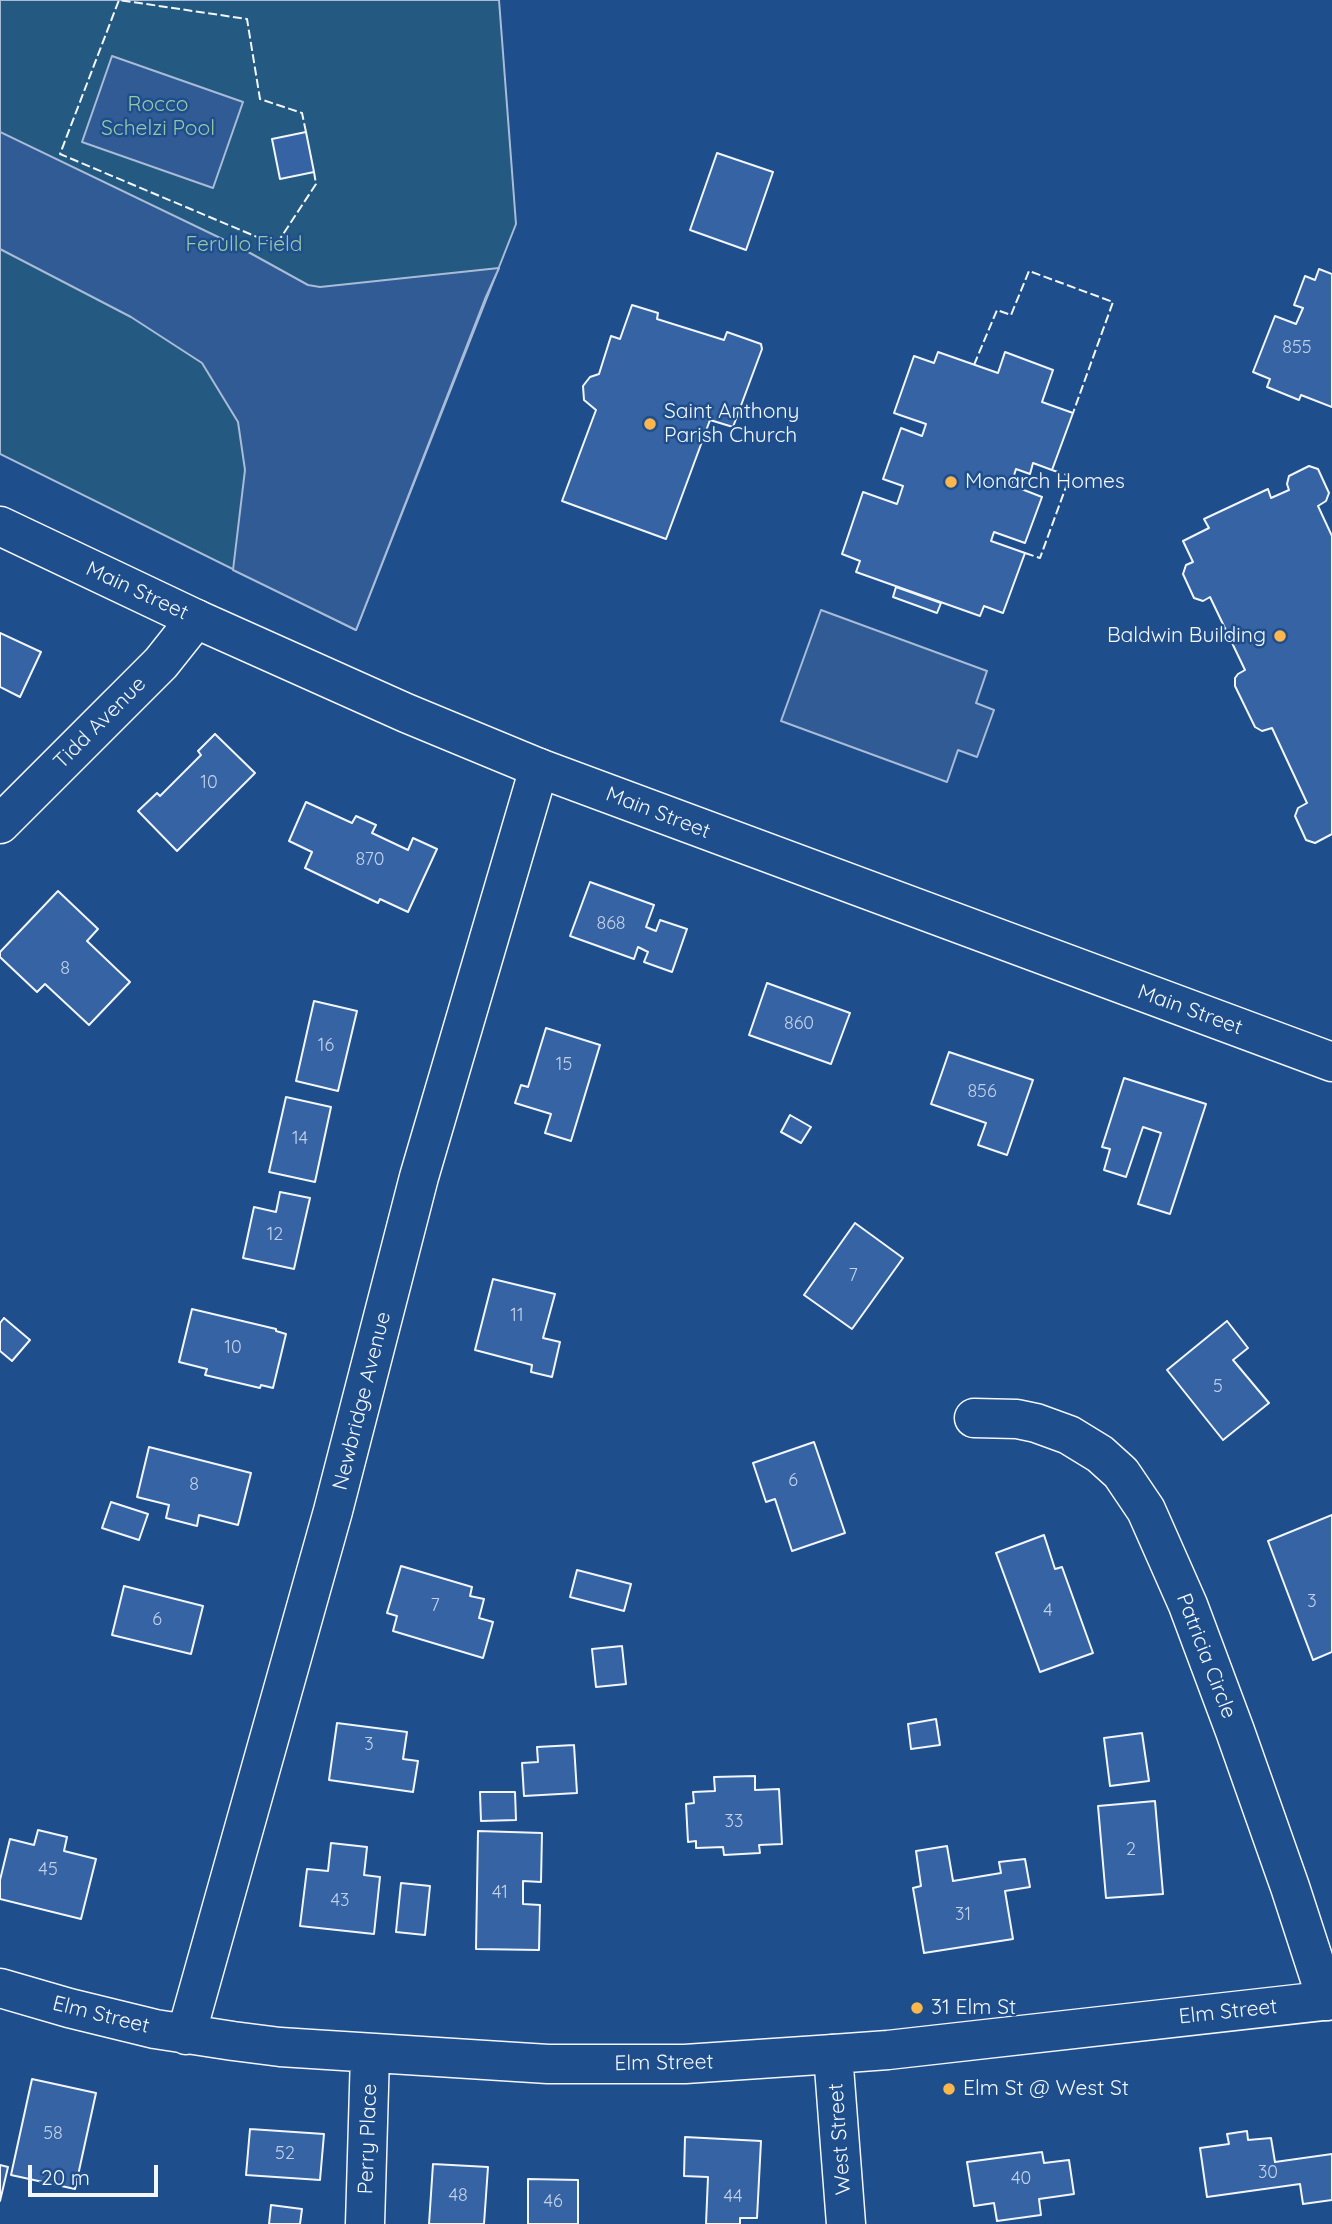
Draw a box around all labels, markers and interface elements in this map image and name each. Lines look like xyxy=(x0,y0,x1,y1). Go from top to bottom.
park label: Rocco Schelzi Pool xyxy=(101,92,215,142)
park label: Ferullo Field xyxy=(186,232,302,258)
house number: 855 xyxy=(1282,337,1312,359)
place label: Saint Anthony Parish Church xyxy=(664,399,799,449)
marker: Saint Anthony Parish Church xyxy=(642,416,658,432)
place label: Monarch Homes xyxy=(965,469,1125,495)
marker: Monarch Homes xyxy=(943,474,959,490)
street label: Main Street xyxy=(82,556,192,626)
place label: Baldwin Building xyxy=(1107,623,1266,649)
marker: Baldwin Building xyxy=(1272,628,1288,644)
street label: Tidd Avenue xyxy=(49,672,151,774)
house number: 10 xyxy=(200,772,218,794)
street label: Main Street xyxy=(602,782,714,844)
house number: 870 xyxy=(355,849,385,871)
house number: 868 xyxy=(596,913,626,935)
house number: 8 xyxy=(60,958,70,980)
street label: Main Street xyxy=(1134,979,1246,1041)
house number: 860 xyxy=(784,1013,814,1035)
house number: 16 xyxy=(318,1035,334,1057)
house number: 15 xyxy=(556,1054,572,1076)
house number: 856 xyxy=(967,1081,997,1103)
house number: 14 xyxy=(292,1128,308,1150)
house number: 12 xyxy=(267,1224,283,1246)
house number: 7 xyxy=(848,1265,858,1287)
house number: 11 xyxy=(510,1305,524,1327)
street label: Newbridge Avenue xyxy=(328,1309,396,1493)
house number: 10 xyxy=(224,1337,242,1359)
house number: 5 xyxy=(1213,1376,1223,1398)
house number: 6 xyxy=(788,1470,798,1492)
house number: 8 xyxy=(189,1474,199,1496)
street label: Patricia Circle xyxy=(1171,1590,1241,1722)
house number: 3 xyxy=(1307,1591,1317,1613)
house number: 7 xyxy=(430,1595,440,1617)
house number: 4 xyxy=(1043,1600,1053,1622)
house number: 6 xyxy=(152,1609,162,1631)
house number: 3 xyxy=(364,1734,374,1756)
house number: 33 xyxy=(725,1811,743,1833)
house number: 2 xyxy=(1126,1839,1136,1861)
house number: 45 xyxy=(38,1859,58,1881)
house number: 41 xyxy=(492,1882,508,1904)
house number: 43 xyxy=(331,1890,349,1912)
house number: 31 xyxy=(955,1904,971,1926)
street label: Elm Street xyxy=(50,1991,152,2039)
street label: Elm Street xyxy=(1177,1994,1279,2030)
place label: 31 Elm St xyxy=(931,1995,1016,2021)
marker: 31 Elm St xyxy=(909,2000,925,2016)
street label: Elm Street xyxy=(614,2050,714,2076)
place label: Elm St @ West St xyxy=(963,2076,1129,2102)
marker: Elm St @ West St xyxy=(941,2081,957,2097)
street label: West Street xyxy=(824,2082,856,2196)
street label: Perry Place xyxy=(353,2083,383,2195)
house number: 58 xyxy=(43,2123,63,2145)
house number: 52 xyxy=(275,2143,295,2165)
scale bar xyxy=(32,2150,161,2194)
house number: 30 xyxy=(1258,2162,1278,2184)
text: 20 m xyxy=(41,2164,90,2190)
house number: 40 xyxy=(1011,2168,1031,2190)
house number: 48 xyxy=(448,2185,468,2207)
house number: 44 xyxy=(724,2186,742,2208)
house number: 46 xyxy=(543,2191,563,2213)

